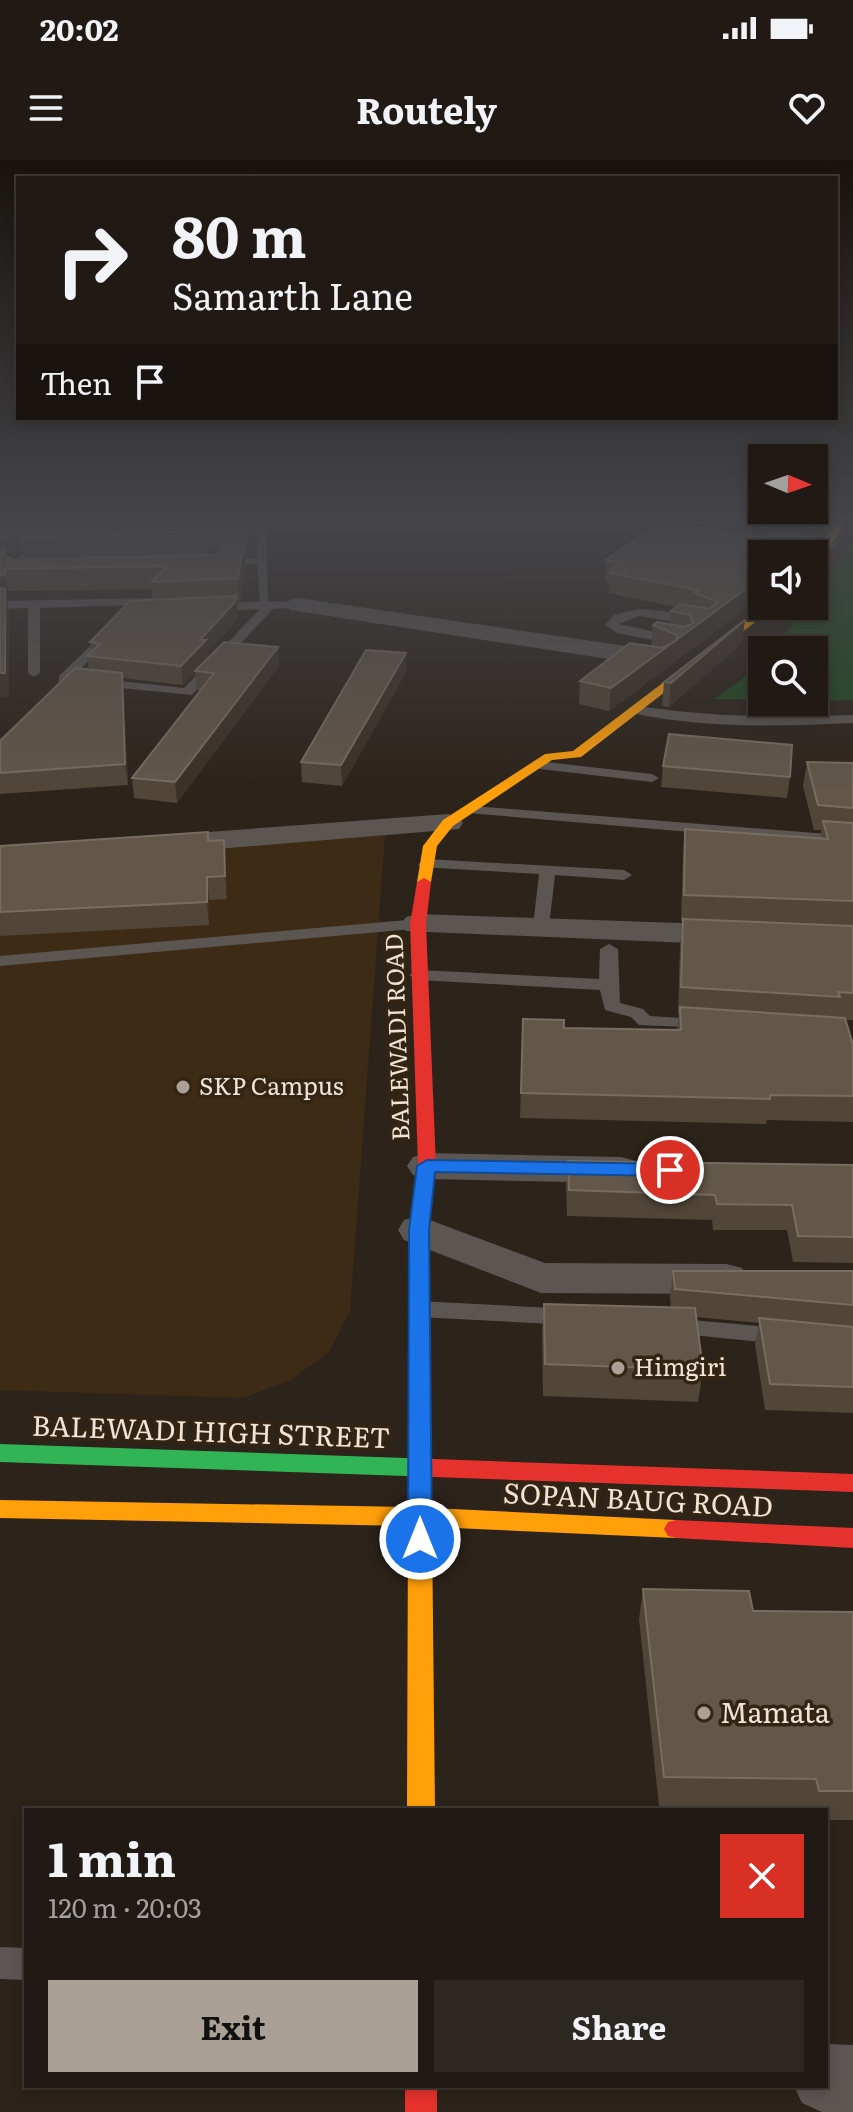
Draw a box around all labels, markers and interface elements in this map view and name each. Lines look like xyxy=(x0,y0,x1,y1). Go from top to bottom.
text: 20:02 xyxy=(40,6,119,50)
text: Routely xyxy=(356,82,497,135)
icon: menu xyxy=(24,86,68,130)
icon: heart xyxy=(785,86,829,130)
text: 80 m xyxy=(172,192,307,275)
icon: right xyxy=(40,208,144,312)
text: Samarth Lane xyxy=(172,268,413,321)
text: Then xyxy=(40,360,112,404)
icon: arrive xyxy=(128,360,172,404)
north arrow xyxy=(748,444,828,524)
map controls xyxy=(748,444,828,716)
button: sound xyxy=(748,540,828,620)
button: search xyxy=(748,636,828,716)
street label: BALEWADI ROAD xyxy=(374,933,417,1141)
place label: SKP Campus xyxy=(199,1067,344,1102)
marker: SKP Campus xyxy=(174,1078,192,1096)
pin xyxy=(636,1136,704,1204)
icon: arrive xyxy=(648,1148,692,1192)
place label: Himgiri xyxy=(634,1348,726,1383)
marker: Himgiri xyxy=(609,1359,627,1377)
street label: BALEWADI HIGH STREET xyxy=(31,1403,391,1457)
street label: SOPAN BAUG ROAD xyxy=(502,1470,774,1526)
position arrow xyxy=(378,1497,462,1581)
place label: Mamata xyxy=(720,1690,830,1732)
marker: Mamata xyxy=(695,1704,713,1722)
text: 1 min xyxy=(48,1821,176,1892)
button: close xyxy=(720,1834,804,1918)
text: 120 m · 20:03 xyxy=(48,1887,202,1926)
button: Exit xyxy=(48,1980,418,2072)
button: Share xyxy=(434,1980,804,2072)

